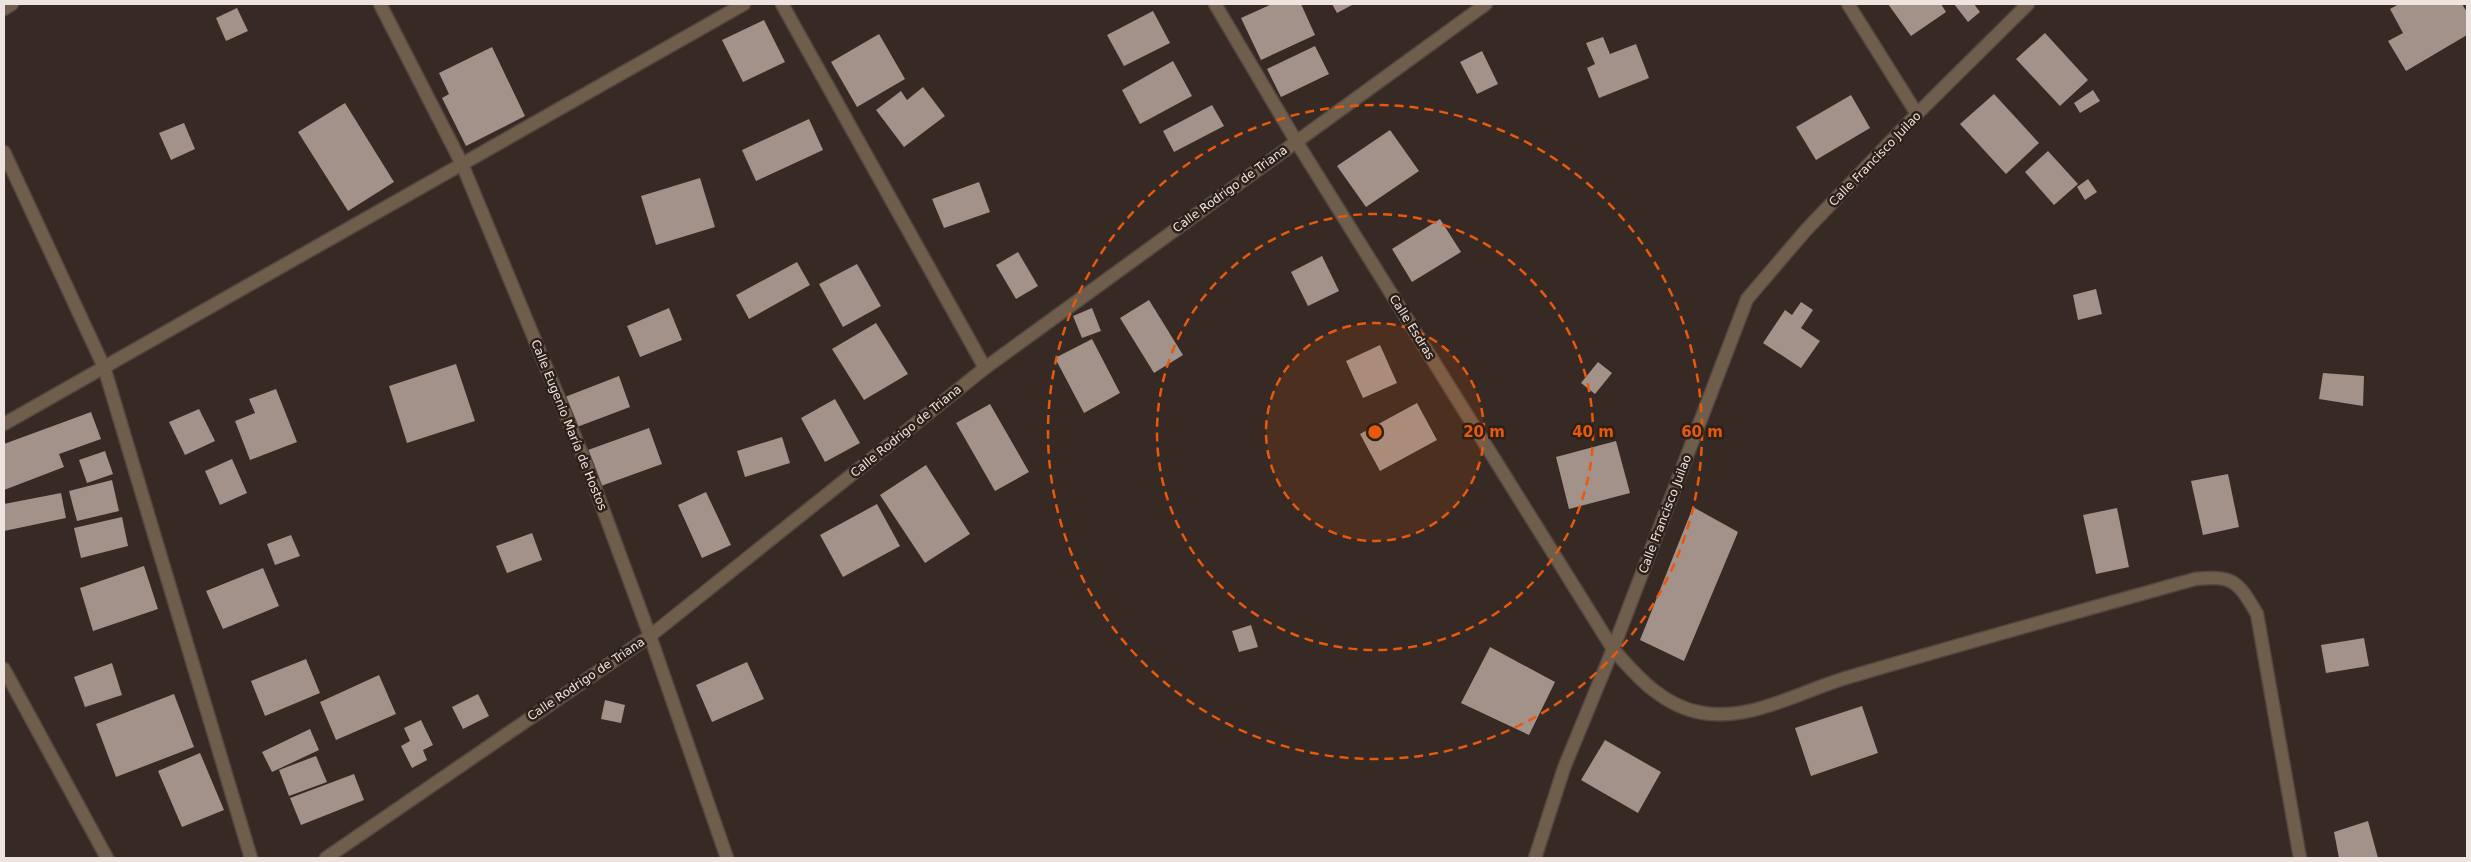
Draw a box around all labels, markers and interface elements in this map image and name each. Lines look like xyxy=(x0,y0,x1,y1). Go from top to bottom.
street label: Calle Francisco Juilao xyxy=(1826,109,1924,209)
street label: Calle Rodrigo de Triana xyxy=(1170,143,1290,235)
street label: Calle Esdras xyxy=(1387,292,1437,362)
street label: Calle Eugenio María de Hostos xyxy=(528,338,610,512)
street label: Calle Rodrigo de Triana xyxy=(848,382,964,480)
centre of rings xyxy=(1366,423,1384,441)
text: 20 m xyxy=(1463,423,1505,441)
text: 40 m xyxy=(1572,423,1614,441)
text: 60 m xyxy=(1681,423,1723,441)
street label: Calle Francisco Juilao xyxy=(1636,453,1694,575)
street label: Calle Rodrigo de Triana xyxy=(525,635,647,723)

